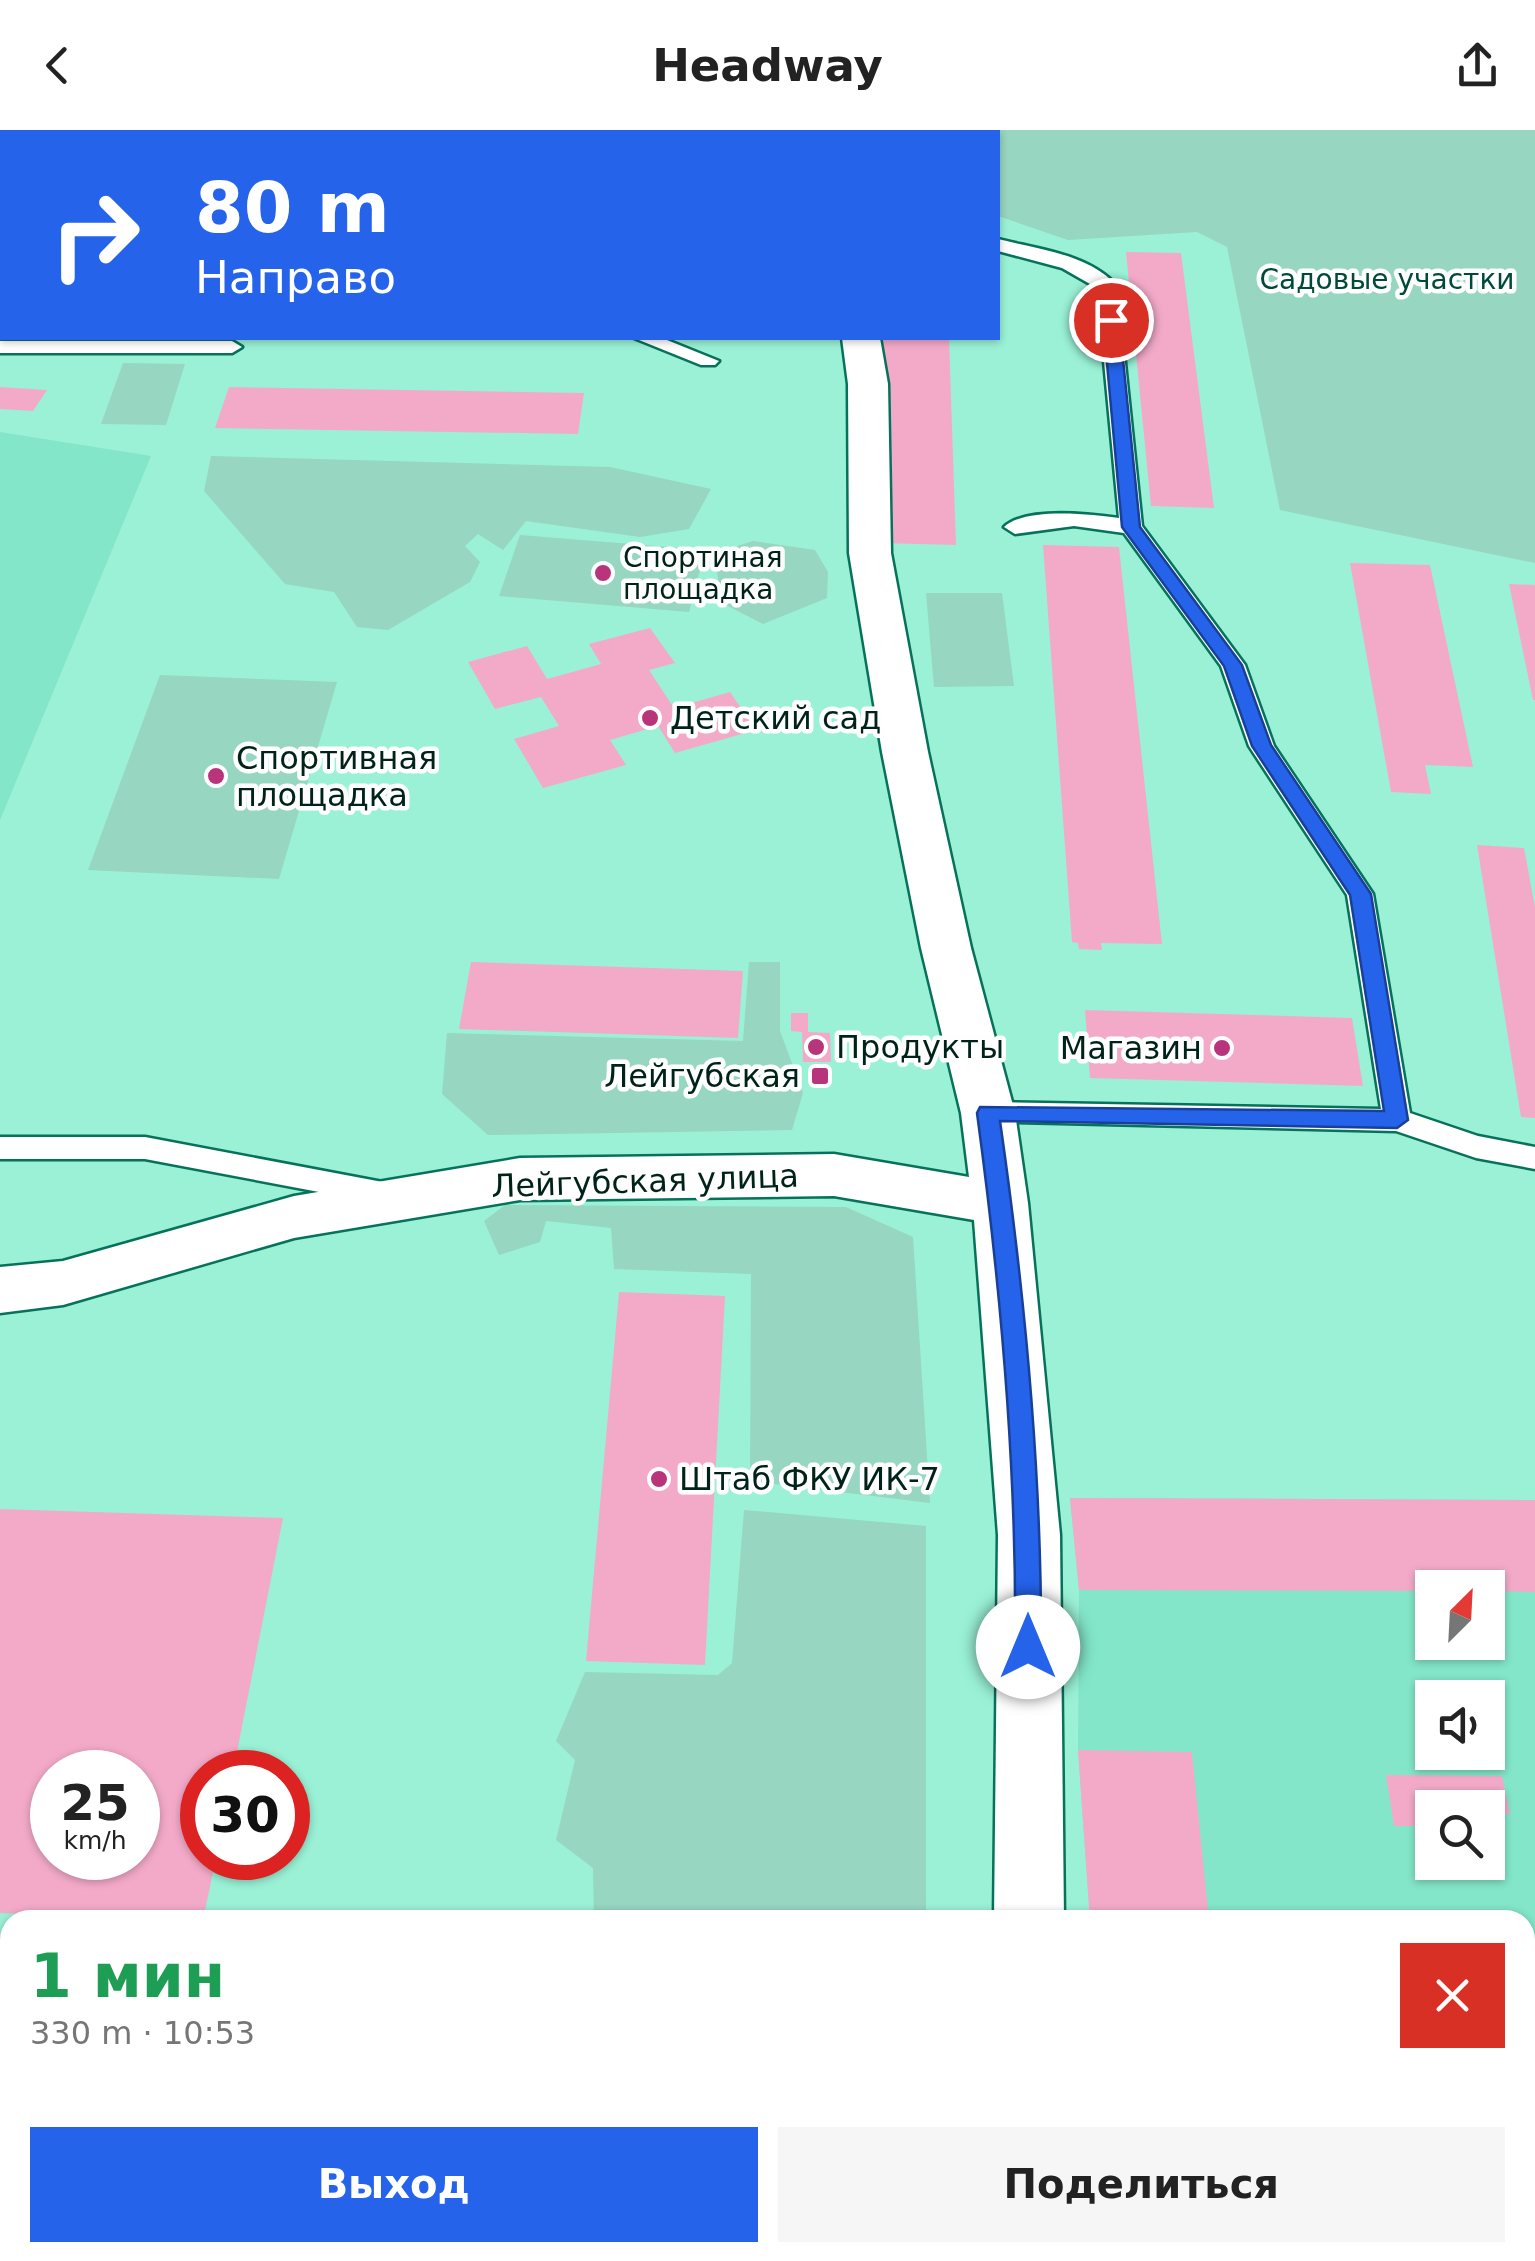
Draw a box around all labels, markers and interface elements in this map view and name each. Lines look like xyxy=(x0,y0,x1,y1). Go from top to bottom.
icon: back xyxy=(30,38,85,93)
icon: share xyxy=(1450,38,1505,93)
text: Headway xyxy=(652,39,883,92)
text: 80 m xyxy=(195,167,390,249)
icon: right xyxy=(30,170,160,300)
text: Направо xyxy=(195,251,396,304)
park label: Садовые участки xyxy=(1259,263,1515,296)
pin xyxy=(1069,278,1154,363)
icon: arrive xyxy=(1084,293,1139,348)
place label: Спортиная площадка xyxy=(623,541,783,606)
marker: Спортиная площадка xyxy=(592,562,614,584)
place label: Детский сад xyxy=(670,699,881,737)
marker: Детский сад xyxy=(639,707,661,729)
place label: Спортивная площадка xyxy=(236,739,437,814)
marker: Спортивная площадка xyxy=(205,765,227,787)
place label: Продукты xyxy=(836,1028,1004,1066)
place label: Магазин xyxy=(1060,1029,1202,1067)
marker: Продукты xyxy=(805,1036,827,1058)
marker: Магазин xyxy=(1211,1037,1233,1059)
place label: Лейгубская xyxy=(604,1057,800,1095)
marker: Лейгубская xyxy=(809,1065,831,1087)
street label: Лейгубская улица xyxy=(491,1157,799,1205)
place label: Штаб ФКУ ИК-7 xyxy=(679,1460,940,1498)
marker: Штаб ФКУ ИК-7 xyxy=(648,1468,670,1490)
north arrow xyxy=(1415,1570,1505,1660)
map controls xyxy=(1415,1570,1505,1880)
position arrow xyxy=(976,1595,1080,1699)
button: sound xyxy=(1415,1680,1505,1770)
speed limit sign: 30 xyxy=(180,1750,310,1880)
text: 25 xyxy=(60,1774,130,1832)
button: search xyxy=(1415,1790,1505,1880)
text: km/h xyxy=(63,1826,127,1855)
text: 1 мин xyxy=(30,1941,225,2011)
button: close xyxy=(1400,1943,1505,2048)
text: 330 m · 10:53 xyxy=(30,2014,255,2052)
button: Выход xyxy=(30,2127,758,2242)
button: Поделиться xyxy=(778,2127,1505,2242)

